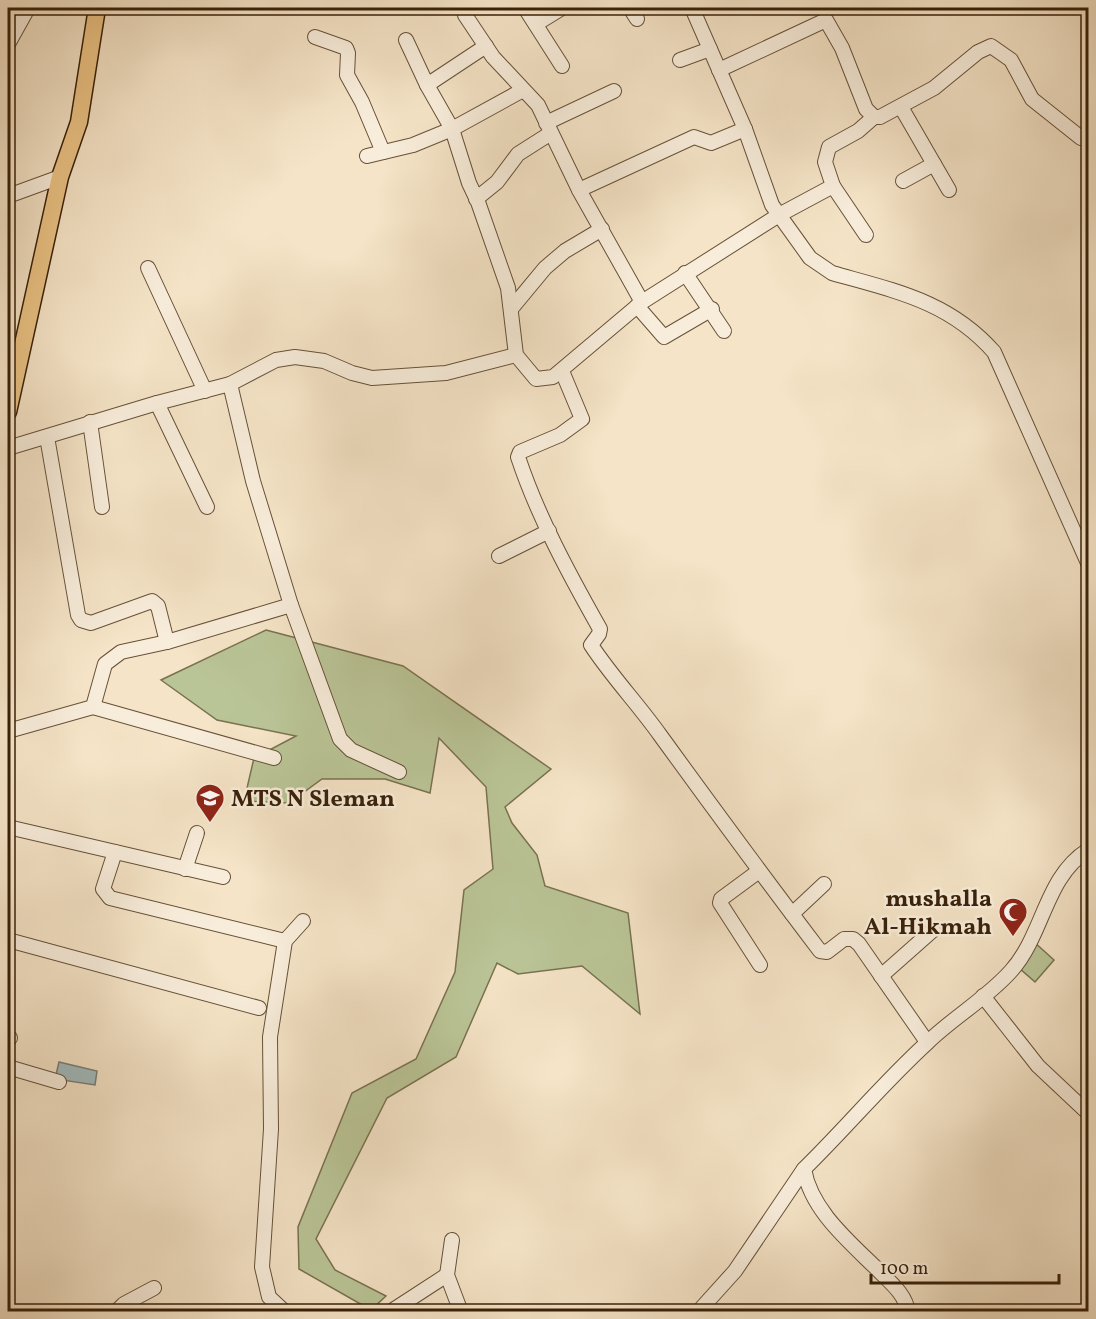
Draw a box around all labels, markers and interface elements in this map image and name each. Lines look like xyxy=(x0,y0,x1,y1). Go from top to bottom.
school or university icon: MTS N Sleman xyxy=(194,782,226,824)
place label: MTS N Sleman xyxy=(231,783,395,817)
place label: mushalla Al-Hikmah xyxy=(864,883,992,945)
mosque icon: mushalla Al-Hikmah xyxy=(997,896,1029,938)
scale bar xyxy=(871,1247,1058,1285)
text: 100 m xyxy=(880,1257,929,1282)

